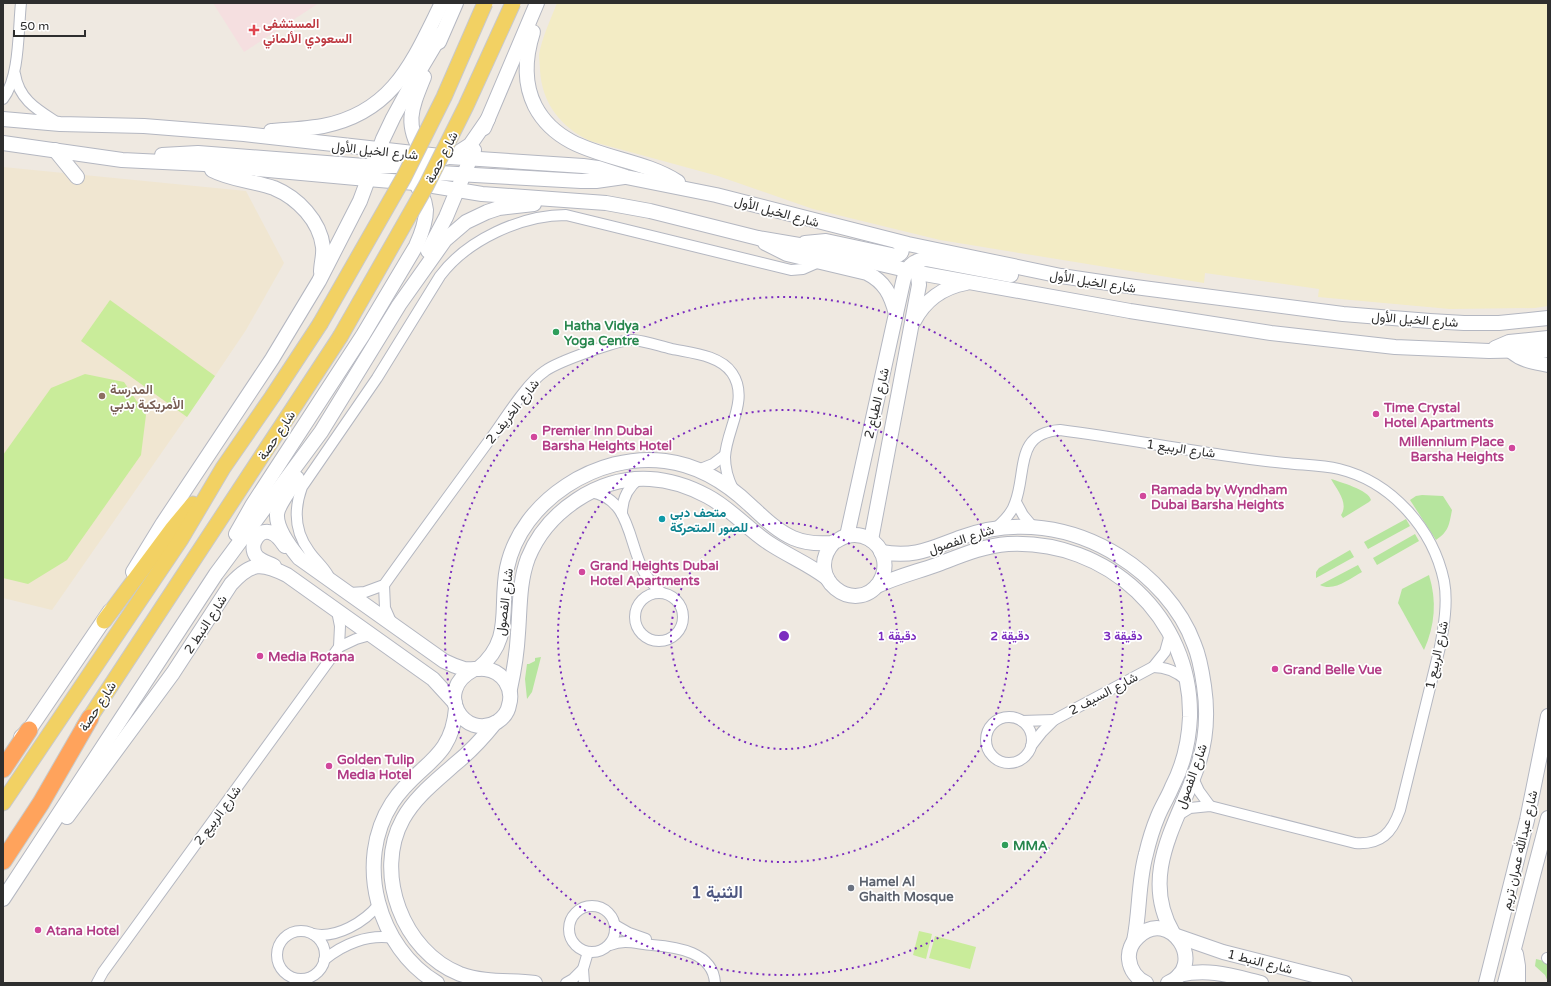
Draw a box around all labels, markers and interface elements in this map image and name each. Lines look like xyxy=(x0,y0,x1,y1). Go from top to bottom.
scale bar xyxy=(14,12,85,38)
place label: المستشفى السعودي الألماني xyxy=(263,16,352,49)
text: 50 m xyxy=(20,19,49,33)
marker: المستشفى السعودي الألماني xyxy=(248,24,260,36)
street label: شارع حصة xyxy=(422,129,463,187)
street label: شارع الخيل الأول xyxy=(331,138,419,164)
street label: شارع الخيل الأول xyxy=(732,193,821,232)
street label: شارع الخيل الأول xyxy=(1049,267,1137,298)
street label: شارع الخيل الأول xyxy=(1371,309,1459,332)
place label: Hatha Vidya Yoga Centre xyxy=(564,318,640,349)
marker: Hatha Vidya Yoga Centre xyxy=(551,327,561,337)
street label: شارع الطباع 2 xyxy=(861,366,894,440)
street label: شارع الخريف 2 xyxy=(483,376,544,448)
place label: المدرسة الأمريكية بدبي xyxy=(110,382,184,415)
marker: المدرسة الأمريكية بدبي xyxy=(97,391,107,401)
place label: Time Crystal Hotel Apartments xyxy=(1383,400,1494,431)
street label: شارع حصة xyxy=(254,408,300,464)
marker: Time Crystal Hotel Apartments xyxy=(1371,409,1381,419)
place label: Premier Inn Dubai Barsha Heights Hotel xyxy=(542,423,672,454)
marker: Premier Inn Dubai Barsha Heights Hotel xyxy=(529,432,539,442)
place label: Millennium Place Barsha Heights xyxy=(1399,434,1505,465)
street label: شارع الربيع 1 xyxy=(1145,436,1216,463)
marker: Millennium Place Barsha Heights xyxy=(1507,443,1517,453)
place label: Ramada by Wyndham Dubai Barsha Heights xyxy=(1151,482,1288,513)
marker: Ramada by Wyndham Dubai Barsha Heights xyxy=(1138,491,1148,501)
place label: متحف دبي للصور المتحركة xyxy=(670,505,748,536)
marker: متحف دبي للصور المتحركة xyxy=(657,514,667,524)
street label: شارع الفصول xyxy=(926,522,996,559)
place label: Grand Heights Dubai Hotel Apartments xyxy=(590,558,719,589)
street label: شارع الفصول xyxy=(493,567,518,637)
marker: Grand Heights Dubai Hotel Apartments xyxy=(577,567,587,577)
street label: شارع النبط 2 xyxy=(181,592,232,657)
street label: شارع الربيع 1 xyxy=(1422,620,1453,691)
centre of rings xyxy=(777,629,791,643)
text: 1 دقيقة xyxy=(878,629,916,643)
text: 2 دقيقة xyxy=(991,629,1029,643)
text: 3 دقيقة xyxy=(1104,629,1142,643)
place label: Media Rotana xyxy=(268,649,354,665)
marker: Media Rotana xyxy=(255,651,265,661)
place label: Grand Belle Vue xyxy=(1283,662,1383,678)
marker: Grand Belle Vue xyxy=(1270,664,1280,674)
street label: شارع السيف 2 xyxy=(1066,669,1141,720)
street label: شارع حصة xyxy=(76,679,121,735)
street label: شارع الفصول xyxy=(1173,742,1212,811)
place label: Golden Tulip Media Hotel xyxy=(337,752,415,783)
marker: Golden Tulip Media Hotel xyxy=(324,761,334,771)
street label: شارع الربيع 2 xyxy=(191,783,246,849)
street label: شارع عبدالله عمران تريم xyxy=(1498,789,1543,912)
place label: MMA xyxy=(1013,838,1048,854)
marker: MMA xyxy=(1000,840,1010,850)
place label: Hamel Al Ghaith Mosque xyxy=(859,874,954,905)
district label: الثنية 1 xyxy=(691,882,743,903)
marker: Hamel Al Ghaith Mosque xyxy=(846,883,856,893)
place label: Atana Hotel xyxy=(46,923,119,939)
marker: Atana Hotel xyxy=(33,925,43,935)
street label: شارع النبط 1 xyxy=(1225,946,1294,979)

